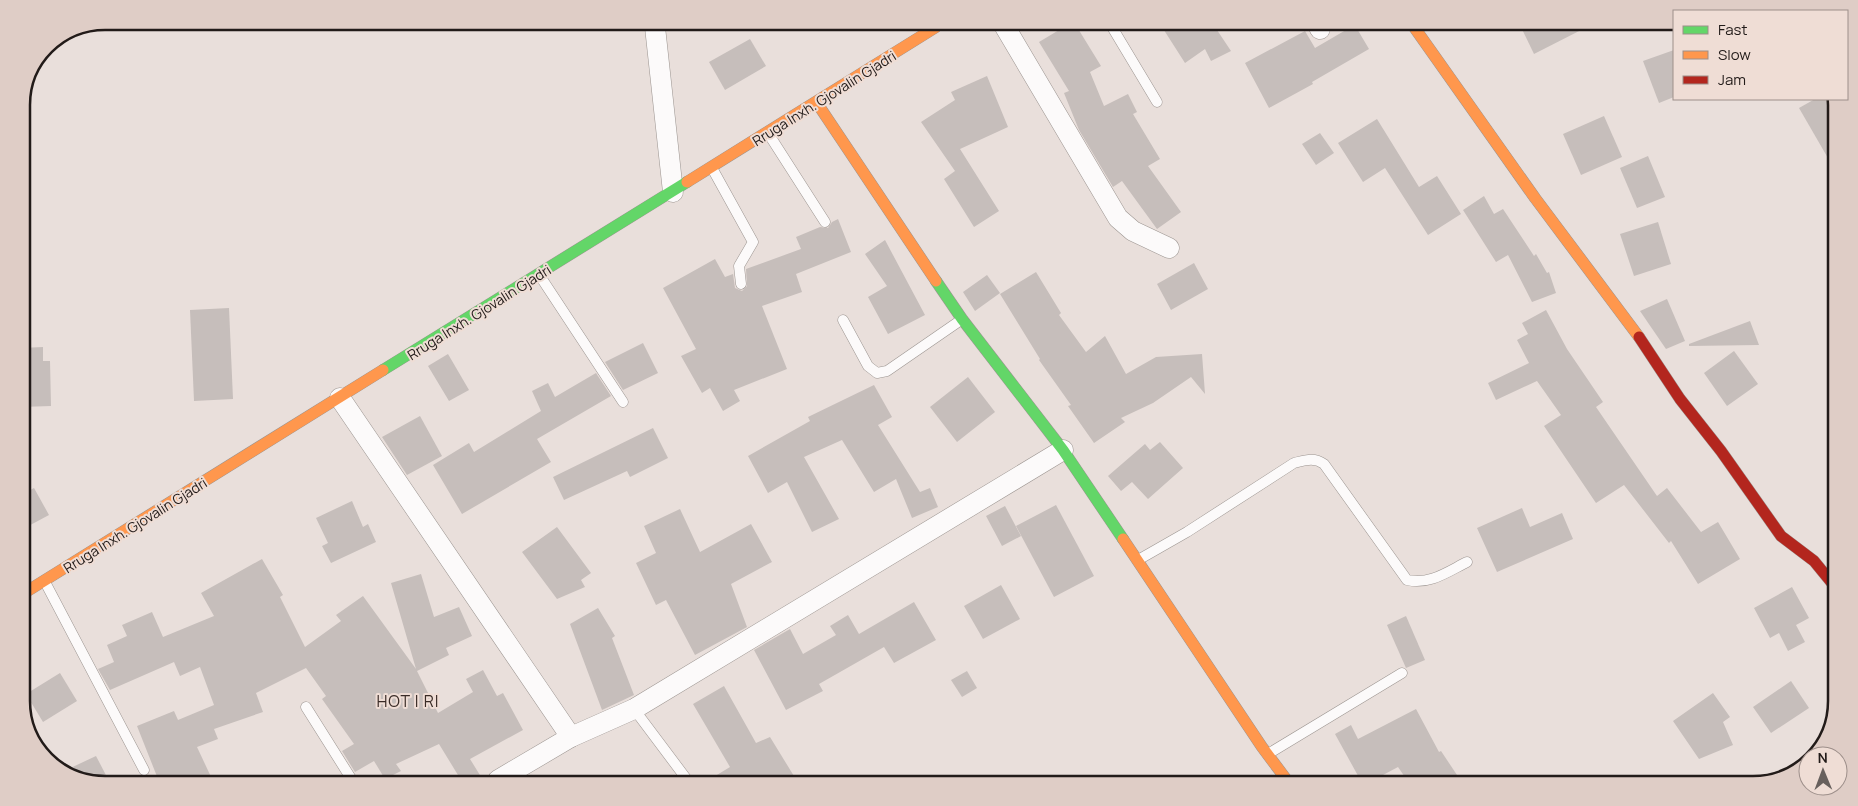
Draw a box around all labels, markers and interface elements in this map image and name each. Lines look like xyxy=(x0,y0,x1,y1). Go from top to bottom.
legend xyxy=(1673,10,1848,100)
text: Fast xyxy=(1718,19,1747,40)
text: Slow xyxy=(1718,44,1751,65)
street label: Rruga Inxh. Gjovalin Gjadri xyxy=(749,46,899,150)
text: Jam xyxy=(1718,69,1746,90)
street label: Rruga Inxh. Gjovalin Gjadri xyxy=(404,260,554,364)
street label: Rruga Inxh. Gjovalin Gjadri xyxy=(60,473,210,577)
district label: HOT I RI xyxy=(376,690,440,712)
north arrow xyxy=(1798,746,1848,796)
text: N xyxy=(1818,748,1828,767)

